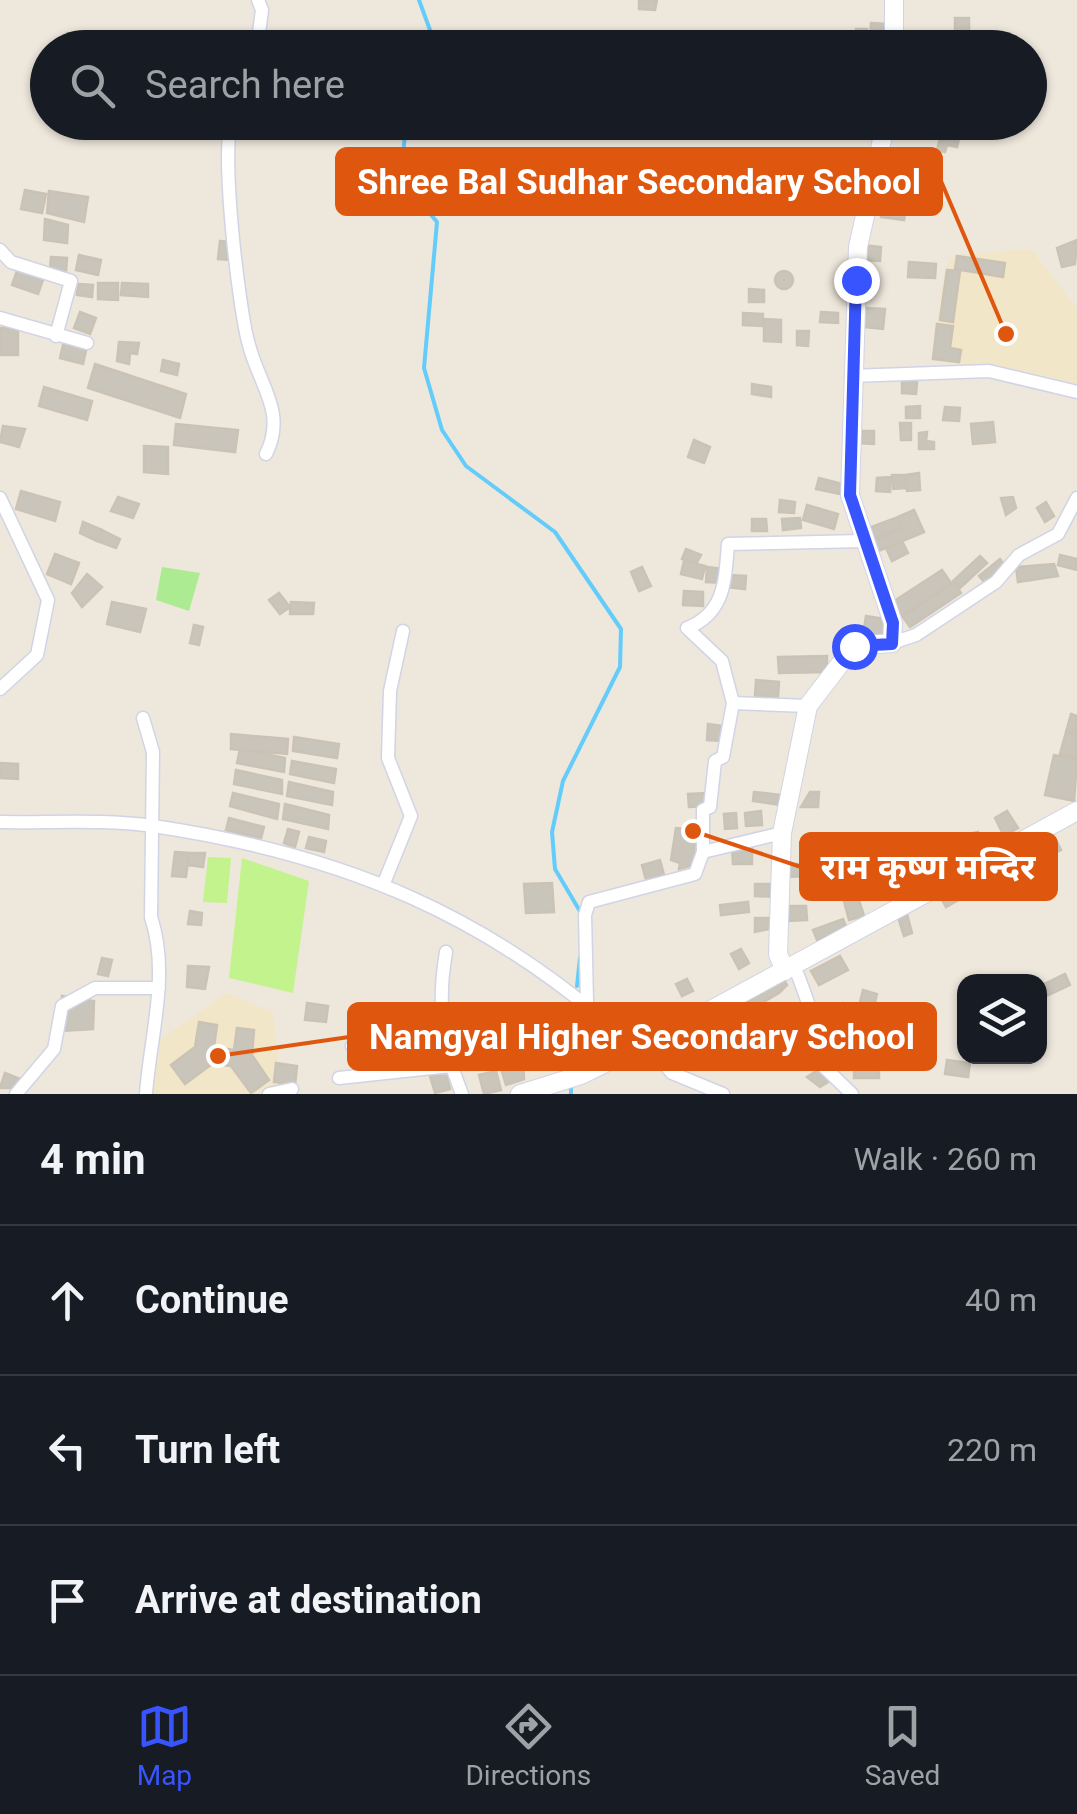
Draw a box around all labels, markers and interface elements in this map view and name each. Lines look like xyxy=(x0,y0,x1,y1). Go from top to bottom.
search box xyxy=(30,30,1047,140)
icon: search xyxy=(65,58,120,113)
text: Search here xyxy=(145,63,345,107)
callout: Shree Bal Sudhar Secondary School xyxy=(337,149,941,214)
text: Shree Bal Sudhar Secondary School xyxy=(357,162,921,203)
route end xyxy=(834,258,880,304)
route start xyxy=(832,624,878,670)
callout: राम कृष्ण मन्दिर xyxy=(801,834,1056,899)
text: राम कृष्ण मन्दिर xyxy=(821,847,1036,889)
map controls xyxy=(957,974,1047,1064)
button: layers xyxy=(957,974,1047,1064)
callout: Namgyal Higher Secondary School xyxy=(349,1004,935,1069)
text: Namgyal Higher Secondary School xyxy=(369,1017,915,1058)
text: 4 min xyxy=(40,1135,146,1184)
text: Walk · 260 m xyxy=(854,1140,1037,1178)
icon: ahead xyxy=(40,1273,95,1328)
text: Continue xyxy=(135,1278,289,1322)
text: 40 m xyxy=(965,1281,1037,1319)
icon: left xyxy=(40,1423,95,1478)
text: Turn left xyxy=(135,1428,280,1472)
text: 220 m xyxy=(947,1431,1037,1469)
icon: arrive xyxy=(40,1573,95,1628)
text: Arrive at destination xyxy=(135,1578,482,1622)
tab: Map xyxy=(137,1699,192,1792)
tab: Directions xyxy=(465,1699,591,1792)
tab: Saved xyxy=(865,1699,940,1792)

